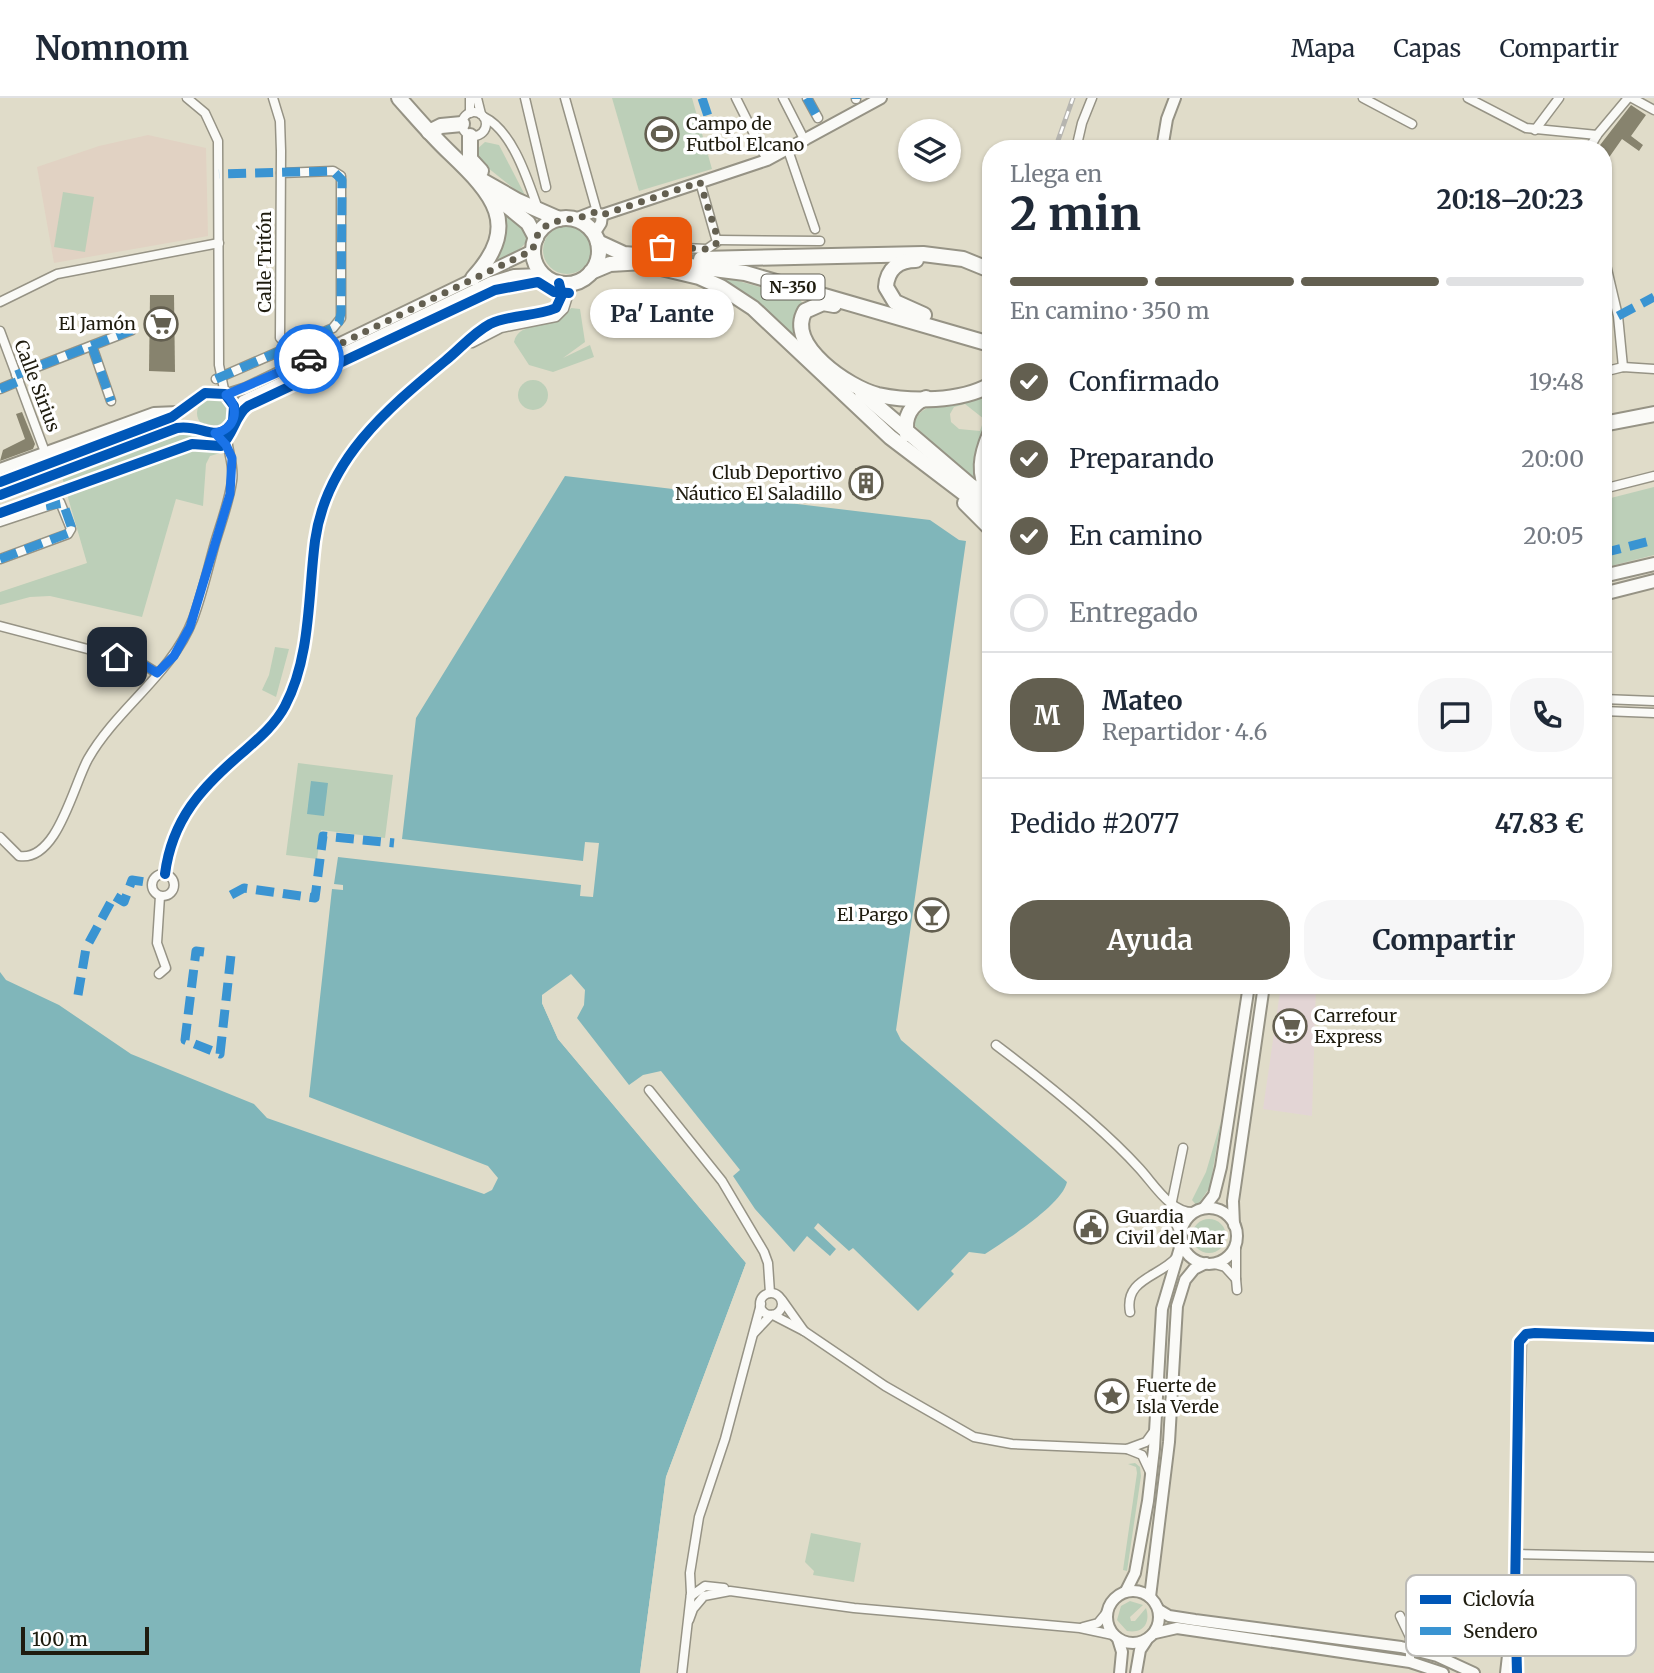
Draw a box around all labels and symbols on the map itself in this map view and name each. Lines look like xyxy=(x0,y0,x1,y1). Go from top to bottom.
place label: Campo de Futbol Elcano xyxy=(686,112,804,156)
sports icon: Campo de Futbol Elcano xyxy=(643,115,681,153)
street label: Calle Tritón xyxy=(253,211,276,313)
pin xyxy=(632,217,692,277)
road number: N-350 xyxy=(762,274,824,300)
callout: Pa' Lante xyxy=(590,289,734,338)
supermarket icon: El Jamón xyxy=(142,305,180,343)
place label: El Jamón xyxy=(58,312,136,335)
courier xyxy=(274,324,344,394)
street label: Calle Sirius xyxy=(9,337,66,435)
place label: Club Deportivo Náutico El Saladillo xyxy=(675,461,842,505)
building icon: Club Deportivo Náutico El Saladillo xyxy=(847,464,885,502)
pin xyxy=(87,627,147,687)
bar icon: El Pargo xyxy=(913,896,951,934)
place label: El Pargo xyxy=(837,903,908,926)
place label: Carrefour Express xyxy=(1314,1004,1397,1048)
supermarket icon: Carrefour Express xyxy=(1271,1007,1309,1045)
place label: Guardia Civil del Mar xyxy=(1116,1205,1225,1249)
public building icon: Guardia Civil del Mar xyxy=(1072,1208,1110,1246)
place label: Fuerte de Isla Verde xyxy=(1136,1374,1219,1418)
place icon: Fuerte de Isla Verde xyxy=(1093,1377,1131,1415)
legend xyxy=(1406,1575,1636,1656)
text: Ciclovía xyxy=(1463,1587,1535,1611)
text: Sendero xyxy=(1463,1619,1538,1643)
scale bar xyxy=(21,1624,149,1656)

